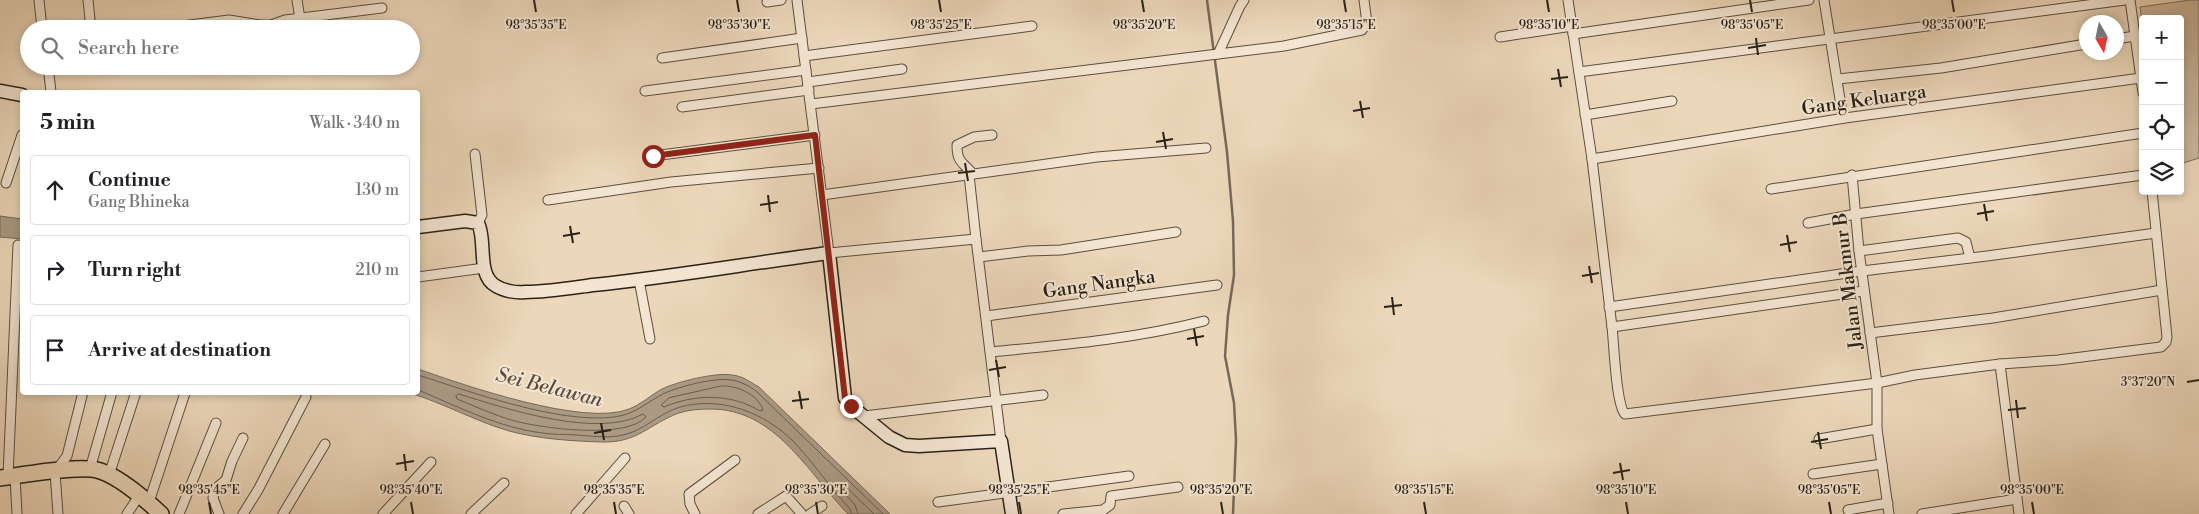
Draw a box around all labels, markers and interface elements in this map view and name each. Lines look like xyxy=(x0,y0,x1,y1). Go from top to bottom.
north arrow xyxy=(2079,15,2124,60)
map controls xyxy=(2139,15,2184,195)
button: + xyxy=(2139,15,2184,60)
text: 98°35'35"E xyxy=(505,18,567,33)
text: 98°35'30"E xyxy=(708,18,770,33)
text: 98°35'25"E xyxy=(910,18,972,33)
text: 98°35'20"E xyxy=(1113,18,1175,33)
text: 98°35'15"E xyxy=(1316,18,1376,33)
text: 98°35'10"E xyxy=(1519,18,1579,33)
text: 98°35'05"E xyxy=(1721,18,1783,33)
text: 98°35'00"E xyxy=(1922,18,1986,33)
search box xyxy=(20,20,420,75)
icon: search xyxy=(38,34,66,62)
text: Search here xyxy=(78,36,179,60)
button: − xyxy=(2139,60,2184,105)
street label: Gang Keluarga xyxy=(1800,79,1928,121)
button: locate xyxy=(2139,105,2184,150)
text: 5 min xyxy=(40,110,95,136)
text: Walk · 340 m xyxy=(310,113,400,133)
route start xyxy=(642,145,665,168)
button: layers xyxy=(2139,150,2184,195)
text: Continue xyxy=(88,168,171,192)
icon: ahead xyxy=(41,176,69,204)
text: 130 m xyxy=(355,180,399,200)
text: Gang Bhineka xyxy=(88,192,190,212)
street label: Jalan Makmur B xyxy=(1828,211,1868,352)
icon: right xyxy=(41,256,69,284)
text: Turn right xyxy=(88,258,181,282)
text: 210 m xyxy=(355,260,399,280)
street label: Gang Nangka xyxy=(1041,264,1157,304)
icon: arrive xyxy=(41,336,69,364)
text: Arrive at destination xyxy=(88,338,271,362)
water label: Sei Belawan xyxy=(493,363,606,414)
text: 3°37'20"N xyxy=(2121,375,2175,390)
route end xyxy=(840,395,863,418)
text: 98°35'45"E xyxy=(178,483,240,498)
text: 98°35'40"E xyxy=(379,483,443,498)
text: 98°35'35"E xyxy=(583,483,645,498)
text: 98°35'30"E xyxy=(785,483,847,498)
text: 98°35'25"E xyxy=(988,483,1050,498)
text: 98°35'20"E xyxy=(1190,483,1252,498)
text: 98°35'15"E xyxy=(1394,483,1454,498)
text: 98°35'10"E xyxy=(1596,483,1656,498)
text: 98°35'05"E xyxy=(1798,483,1860,498)
text: 98°35'00"E xyxy=(2000,483,2064,498)

